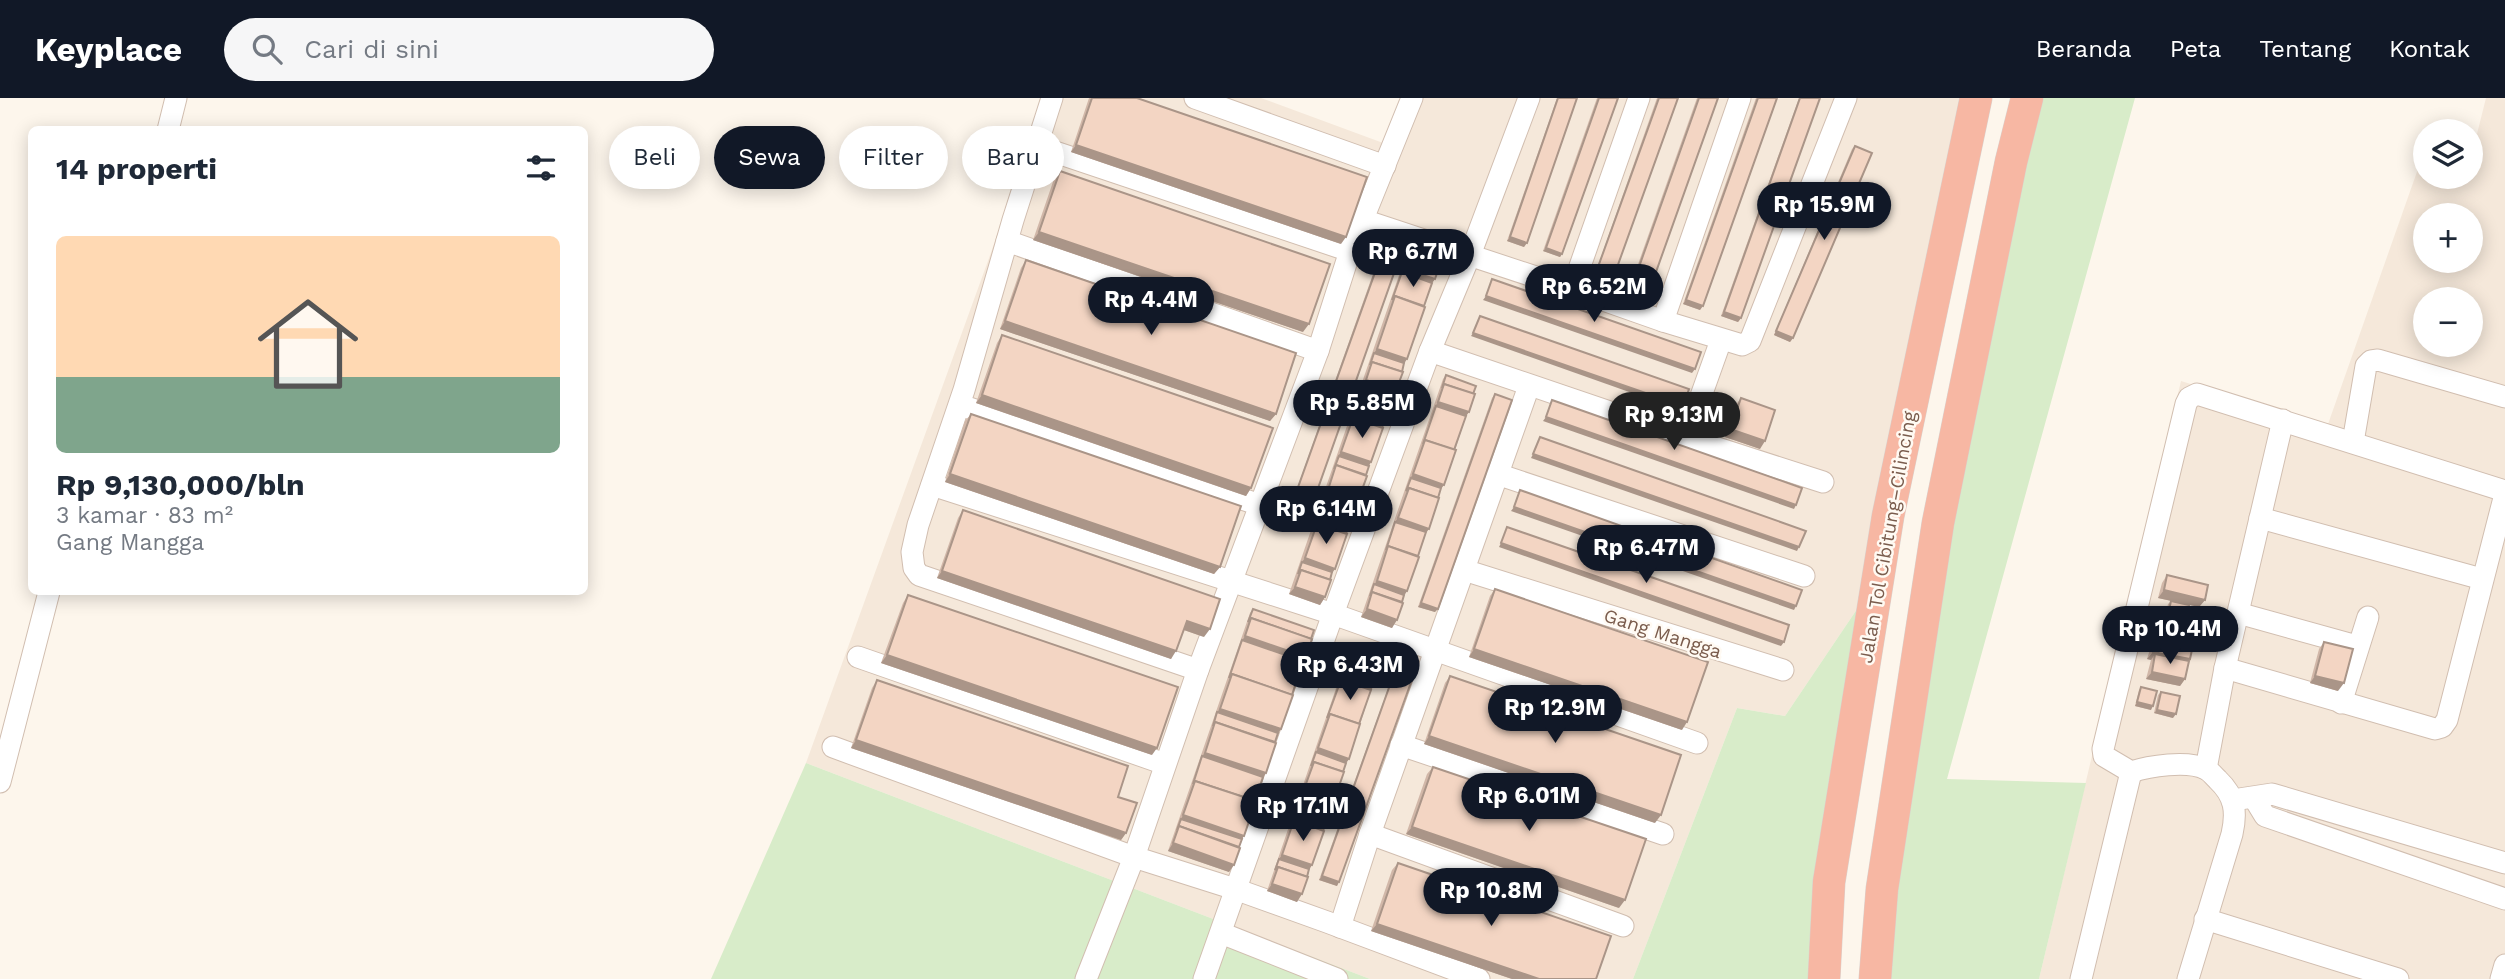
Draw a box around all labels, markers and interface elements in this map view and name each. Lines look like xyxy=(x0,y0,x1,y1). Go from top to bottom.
search box xyxy=(224,18,714,81)
text: Keyplace xyxy=(35,30,182,69)
icon: search xyxy=(248,30,286,68)
text: Cari di sini xyxy=(304,34,439,64)
text: Beranda xyxy=(2036,35,2132,63)
text: Peta xyxy=(2170,35,2221,63)
text: Tentang xyxy=(2259,35,2351,63)
text: Kontak xyxy=(2389,35,2470,63)
map controls xyxy=(2413,119,2483,357)
button: layers xyxy=(2413,119,2483,189)
chip: Beli xyxy=(609,126,700,189)
chip: Sewa xyxy=(714,126,825,189)
chip: Filter xyxy=(839,126,948,189)
chip: Baru xyxy=(962,126,1064,189)
icon: filters xyxy=(522,149,560,187)
text: 14 properti xyxy=(56,151,217,186)
pin: Rp 15.9M xyxy=(1752,183,1896,242)
text: Rp 15.9M xyxy=(1773,191,1875,218)
button: + xyxy=(2413,203,2483,273)
pin: Rp 6.7M xyxy=(1348,230,1478,289)
text: Rp 6.7M xyxy=(1368,238,1458,265)
pin: Rp 6.52M xyxy=(1522,264,1666,324)
text: Rp 6.52M xyxy=(1541,273,1647,300)
pin: Rp 4.4M xyxy=(1086,278,1216,337)
icon: home xyxy=(245,281,371,407)
text: Rp 4.4M xyxy=(1104,286,1198,313)
button: − xyxy=(2413,287,2483,357)
pin: Rp 5.85M xyxy=(1290,380,1434,440)
text: Rp 5.85M xyxy=(1309,389,1415,416)
pin: Rp 9.13M xyxy=(1602,392,1746,452)
text: Rp 9.13M xyxy=(1624,401,1724,428)
street label: Jalan Tol Cibitung–Cilincing xyxy=(1854,408,1921,665)
text: Rp 9,130,000/bln xyxy=(56,467,305,502)
pin: Rp 6.14M xyxy=(1254,486,1398,546)
text: Rp 6.14M xyxy=(1275,495,1377,522)
text: 3 kamar · 83 m² xyxy=(56,502,233,529)
pin: Rp 6.47M xyxy=(1574,526,1718,585)
text: Gang Mangga xyxy=(56,529,204,556)
text: Rp 6.47M xyxy=(1593,534,1699,561)
street label: Gang Mangga xyxy=(1601,604,1725,663)
pin: Rp 10.4M xyxy=(2098,606,2242,666)
text: Rp 10.4M xyxy=(2118,615,2222,642)
pin: Rp 6.43M xyxy=(1278,642,1422,702)
text: Rp 6.43M xyxy=(1297,651,1403,678)
pin: Rp 12.9M xyxy=(1483,686,1627,745)
text: Rp 12.9M xyxy=(1504,694,1606,721)
pin: Rp 6.01M xyxy=(1457,774,1601,833)
text: Rp 6.01M xyxy=(1477,782,1581,809)
pin: Rp 17.1M xyxy=(1231,784,1375,843)
text: Rp 17.1M xyxy=(1257,792,1349,819)
pin: Rp 10.8M xyxy=(1419,868,1563,928)
text: Rp 10.8M xyxy=(1439,877,1543,904)

